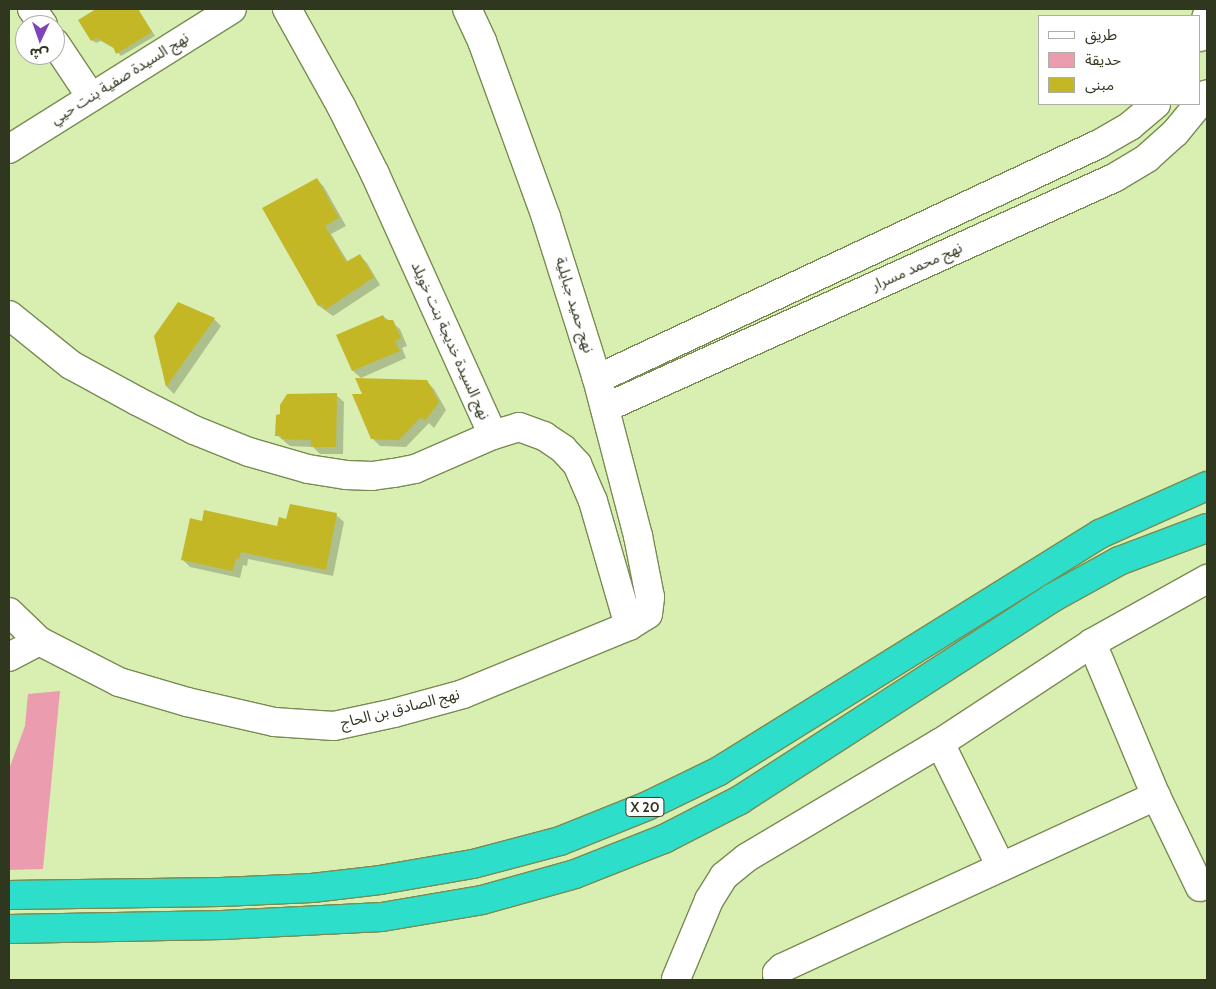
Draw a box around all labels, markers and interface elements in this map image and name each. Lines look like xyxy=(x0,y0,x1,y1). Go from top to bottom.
north arrow xyxy=(15,15,65,65)
legend xyxy=(1038,15,1201,105)
text: طريق xyxy=(1085,26,1117,44)
street label: نهج السيدة صفية بنت حيي xyxy=(48,29,192,129)
text: ش xyxy=(29,44,49,63)
text: حديقة xyxy=(1085,51,1121,69)
text: مبنى xyxy=(1085,76,1114,94)
street label: نهج محمد مسرار xyxy=(869,239,965,295)
street label: نهج حميد جبايلية xyxy=(551,255,597,355)
street label: نهج السيدة خديجة بنت خويلد xyxy=(407,259,493,423)
street label: نهج الصادق بن الحاج xyxy=(338,685,462,733)
road number: X 20 xyxy=(625,796,665,819)

